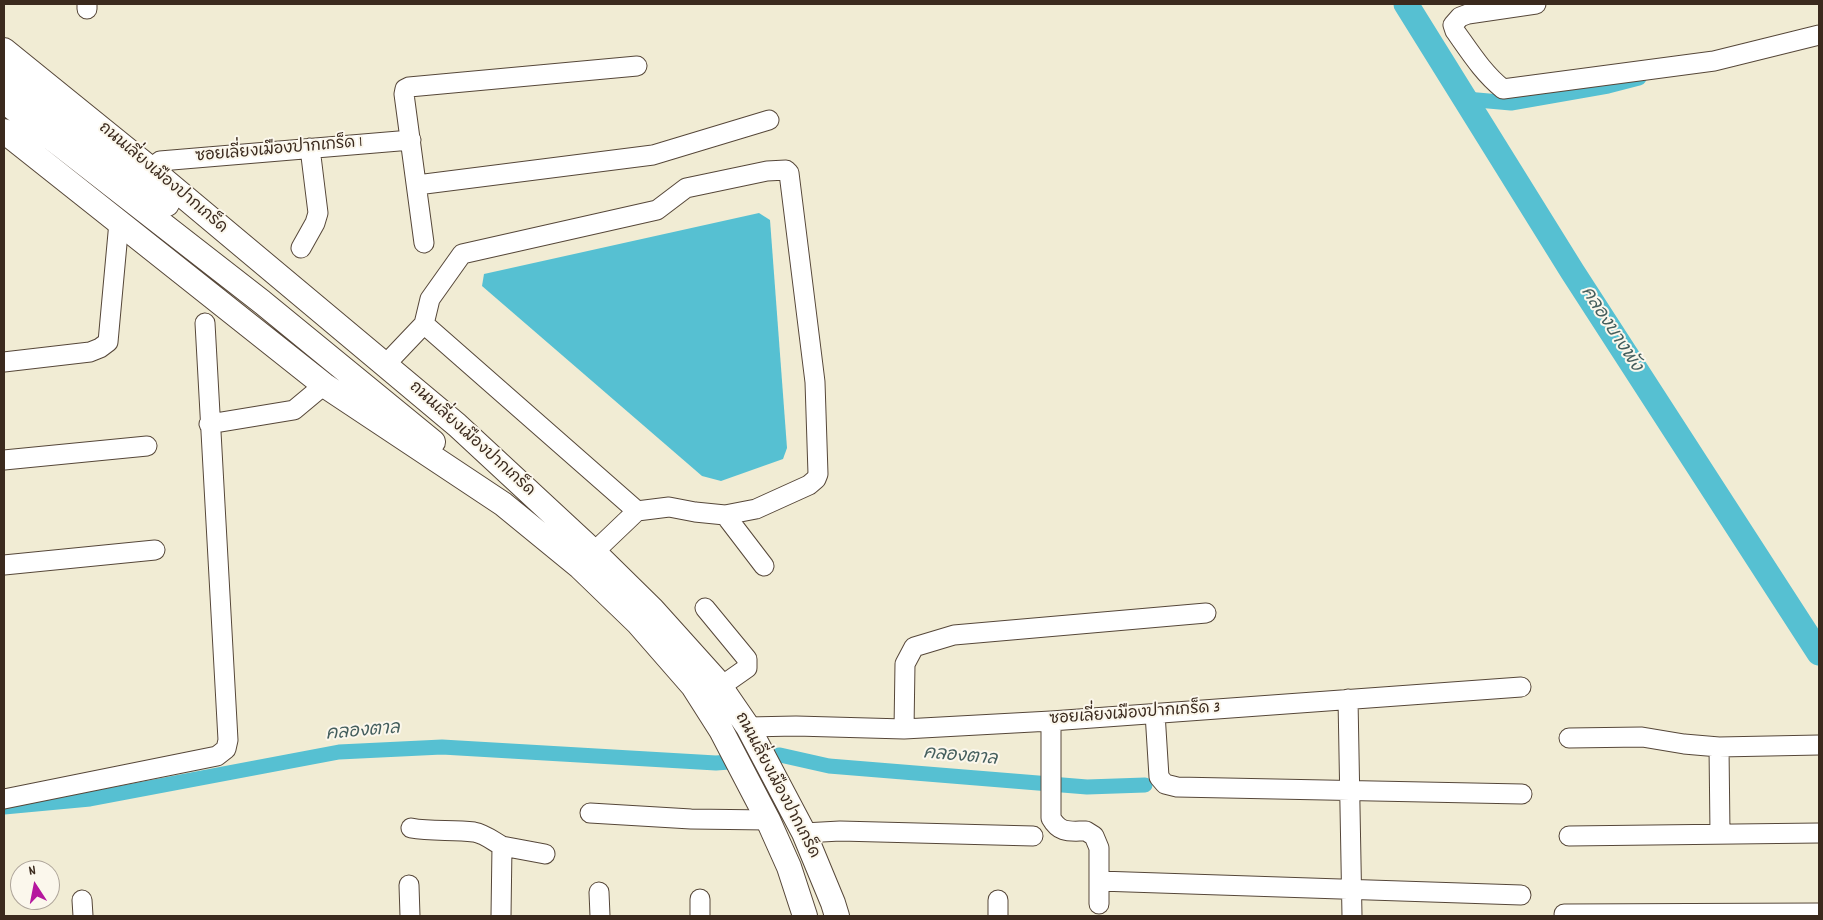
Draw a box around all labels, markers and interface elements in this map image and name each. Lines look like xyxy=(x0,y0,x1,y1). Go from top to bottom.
street label: ถนนเลี่ยงเมืองปากเกร็ด xyxy=(94,119,230,239)
street label: ซอยเลี่ยงเมืองปากเกร็ด 1 xyxy=(195,134,363,168)
water label: คลองบางพัง xyxy=(1575,284,1645,376)
street label: ถนนเลี่ยงเมืองปากเกร็ด xyxy=(404,379,538,501)
street label: ซอยเลี่ยงเมืองปากเกร็ด 3 xyxy=(1049,699,1221,731)
street label: ถนนเลี่ยงเมืองปากเกร็ด xyxy=(729,710,823,862)
water label: คลองตาล xyxy=(325,719,401,747)
water label: คลองตาล xyxy=(922,744,998,772)
north arrow xyxy=(10,860,60,910)
text: N xyxy=(27,861,38,882)

